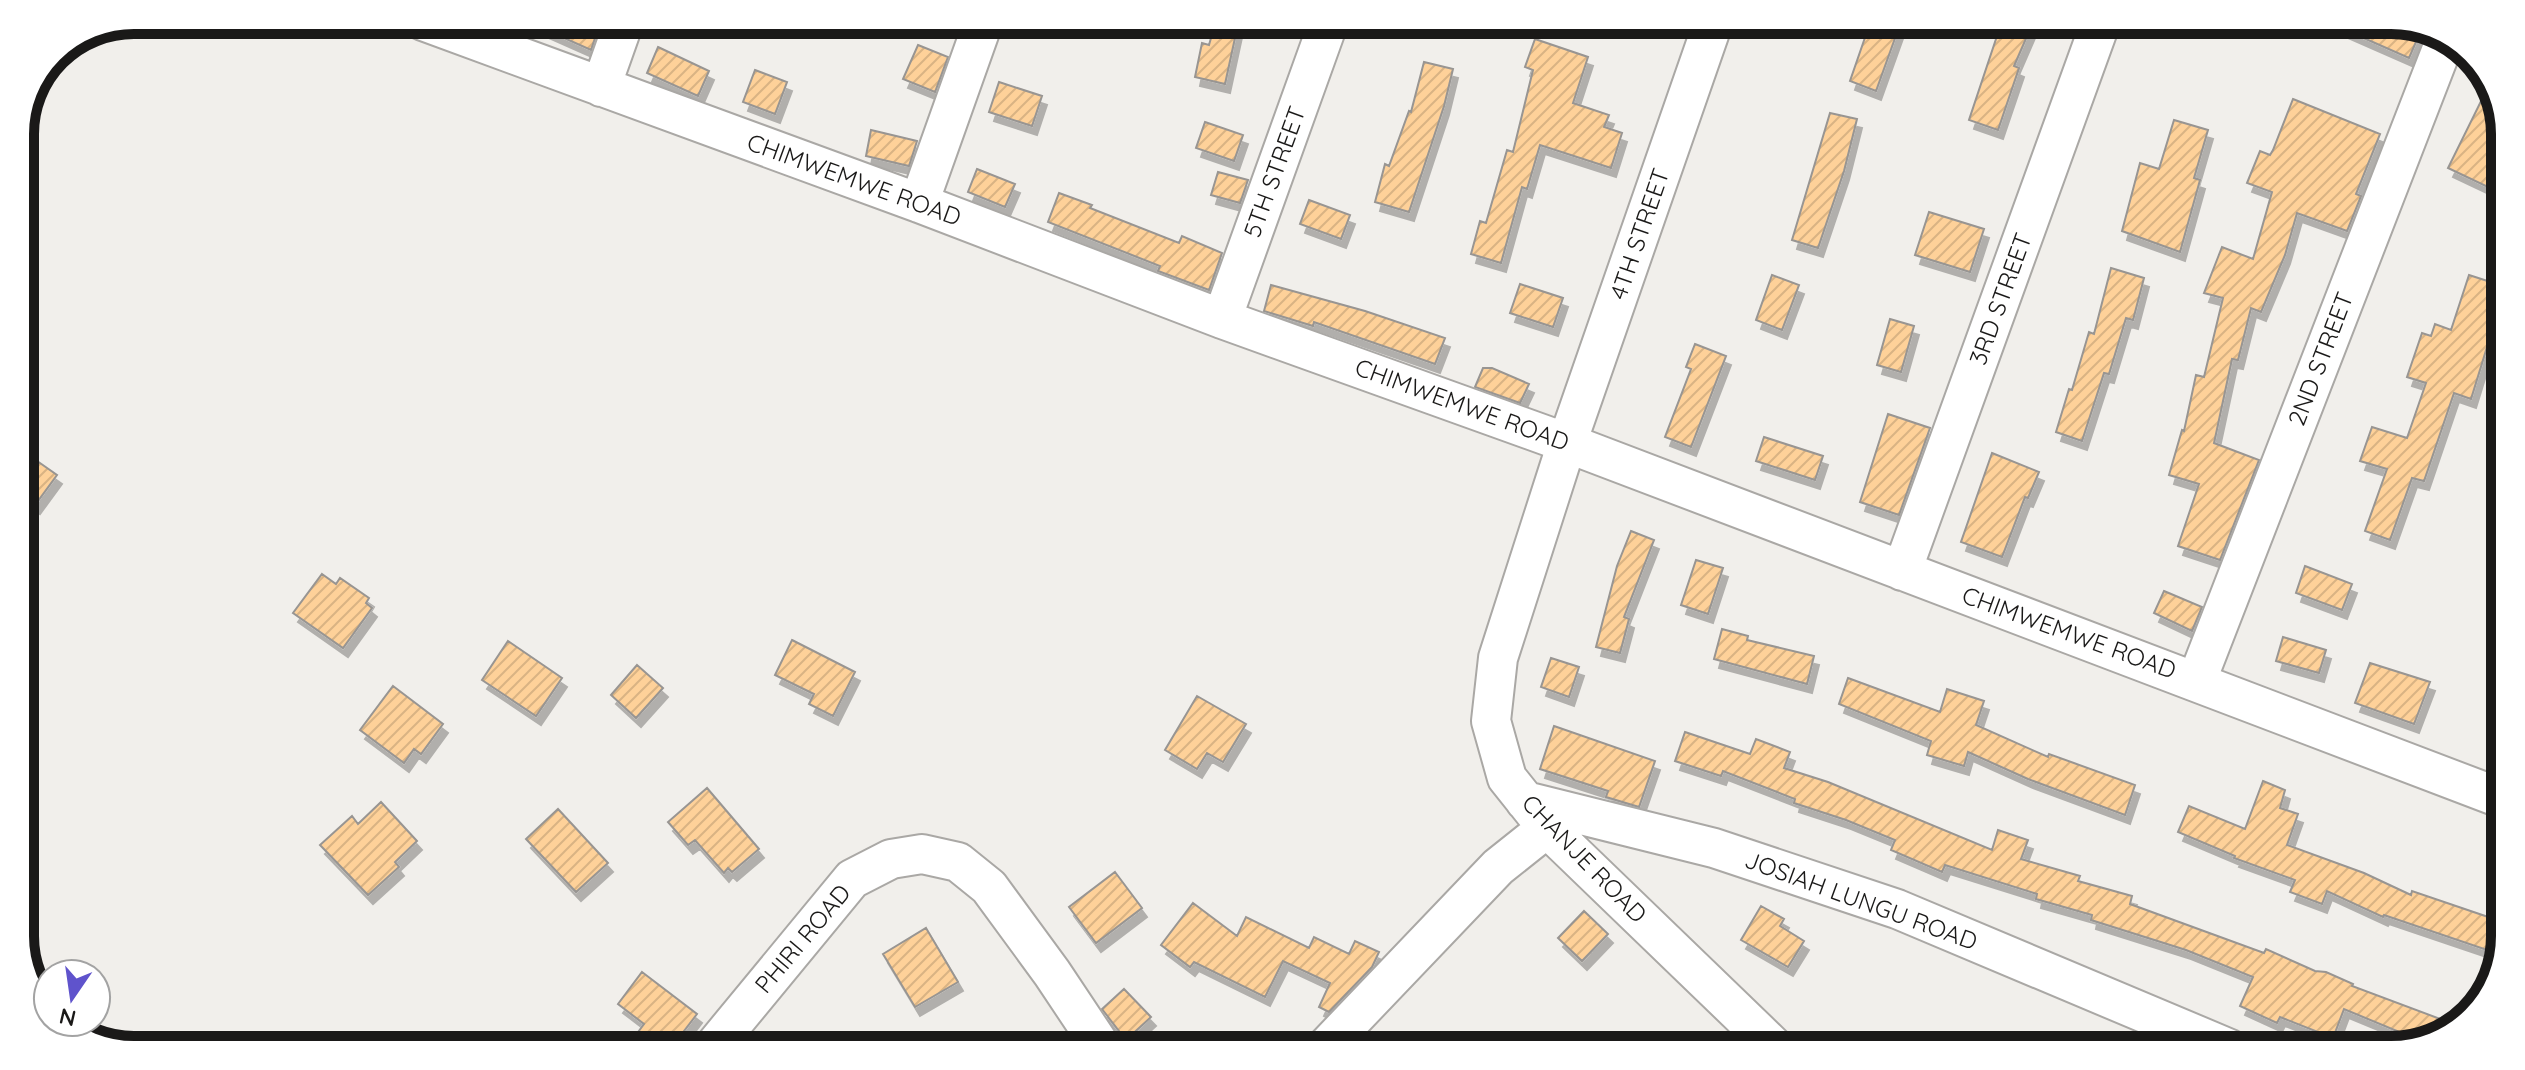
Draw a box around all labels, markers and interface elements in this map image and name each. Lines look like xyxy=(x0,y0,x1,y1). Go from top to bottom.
street label: 5TH STREET xyxy=(1236,102,1312,241)
street label: CHIMWEMWE ROAD xyxy=(743,126,966,232)
street label: 4TH STREET xyxy=(1603,164,1676,303)
street label: 3RD STREET xyxy=(1962,229,2038,369)
street label: 2ND STREET xyxy=(2281,288,2359,430)
street label: CHIMWEMWE ROAD xyxy=(1351,351,1574,457)
street label: CHIMWEMWE ROAD xyxy=(1958,579,2181,685)
street label: CHANJE ROAD xyxy=(1516,788,1653,929)
street label: JOSIAH LUNGU ROAD xyxy=(1741,844,1982,956)
street label: PHIRI ROAD xyxy=(748,878,857,999)
north arrow xyxy=(32,958,112,1038)
text: N xyxy=(56,1002,79,1033)

